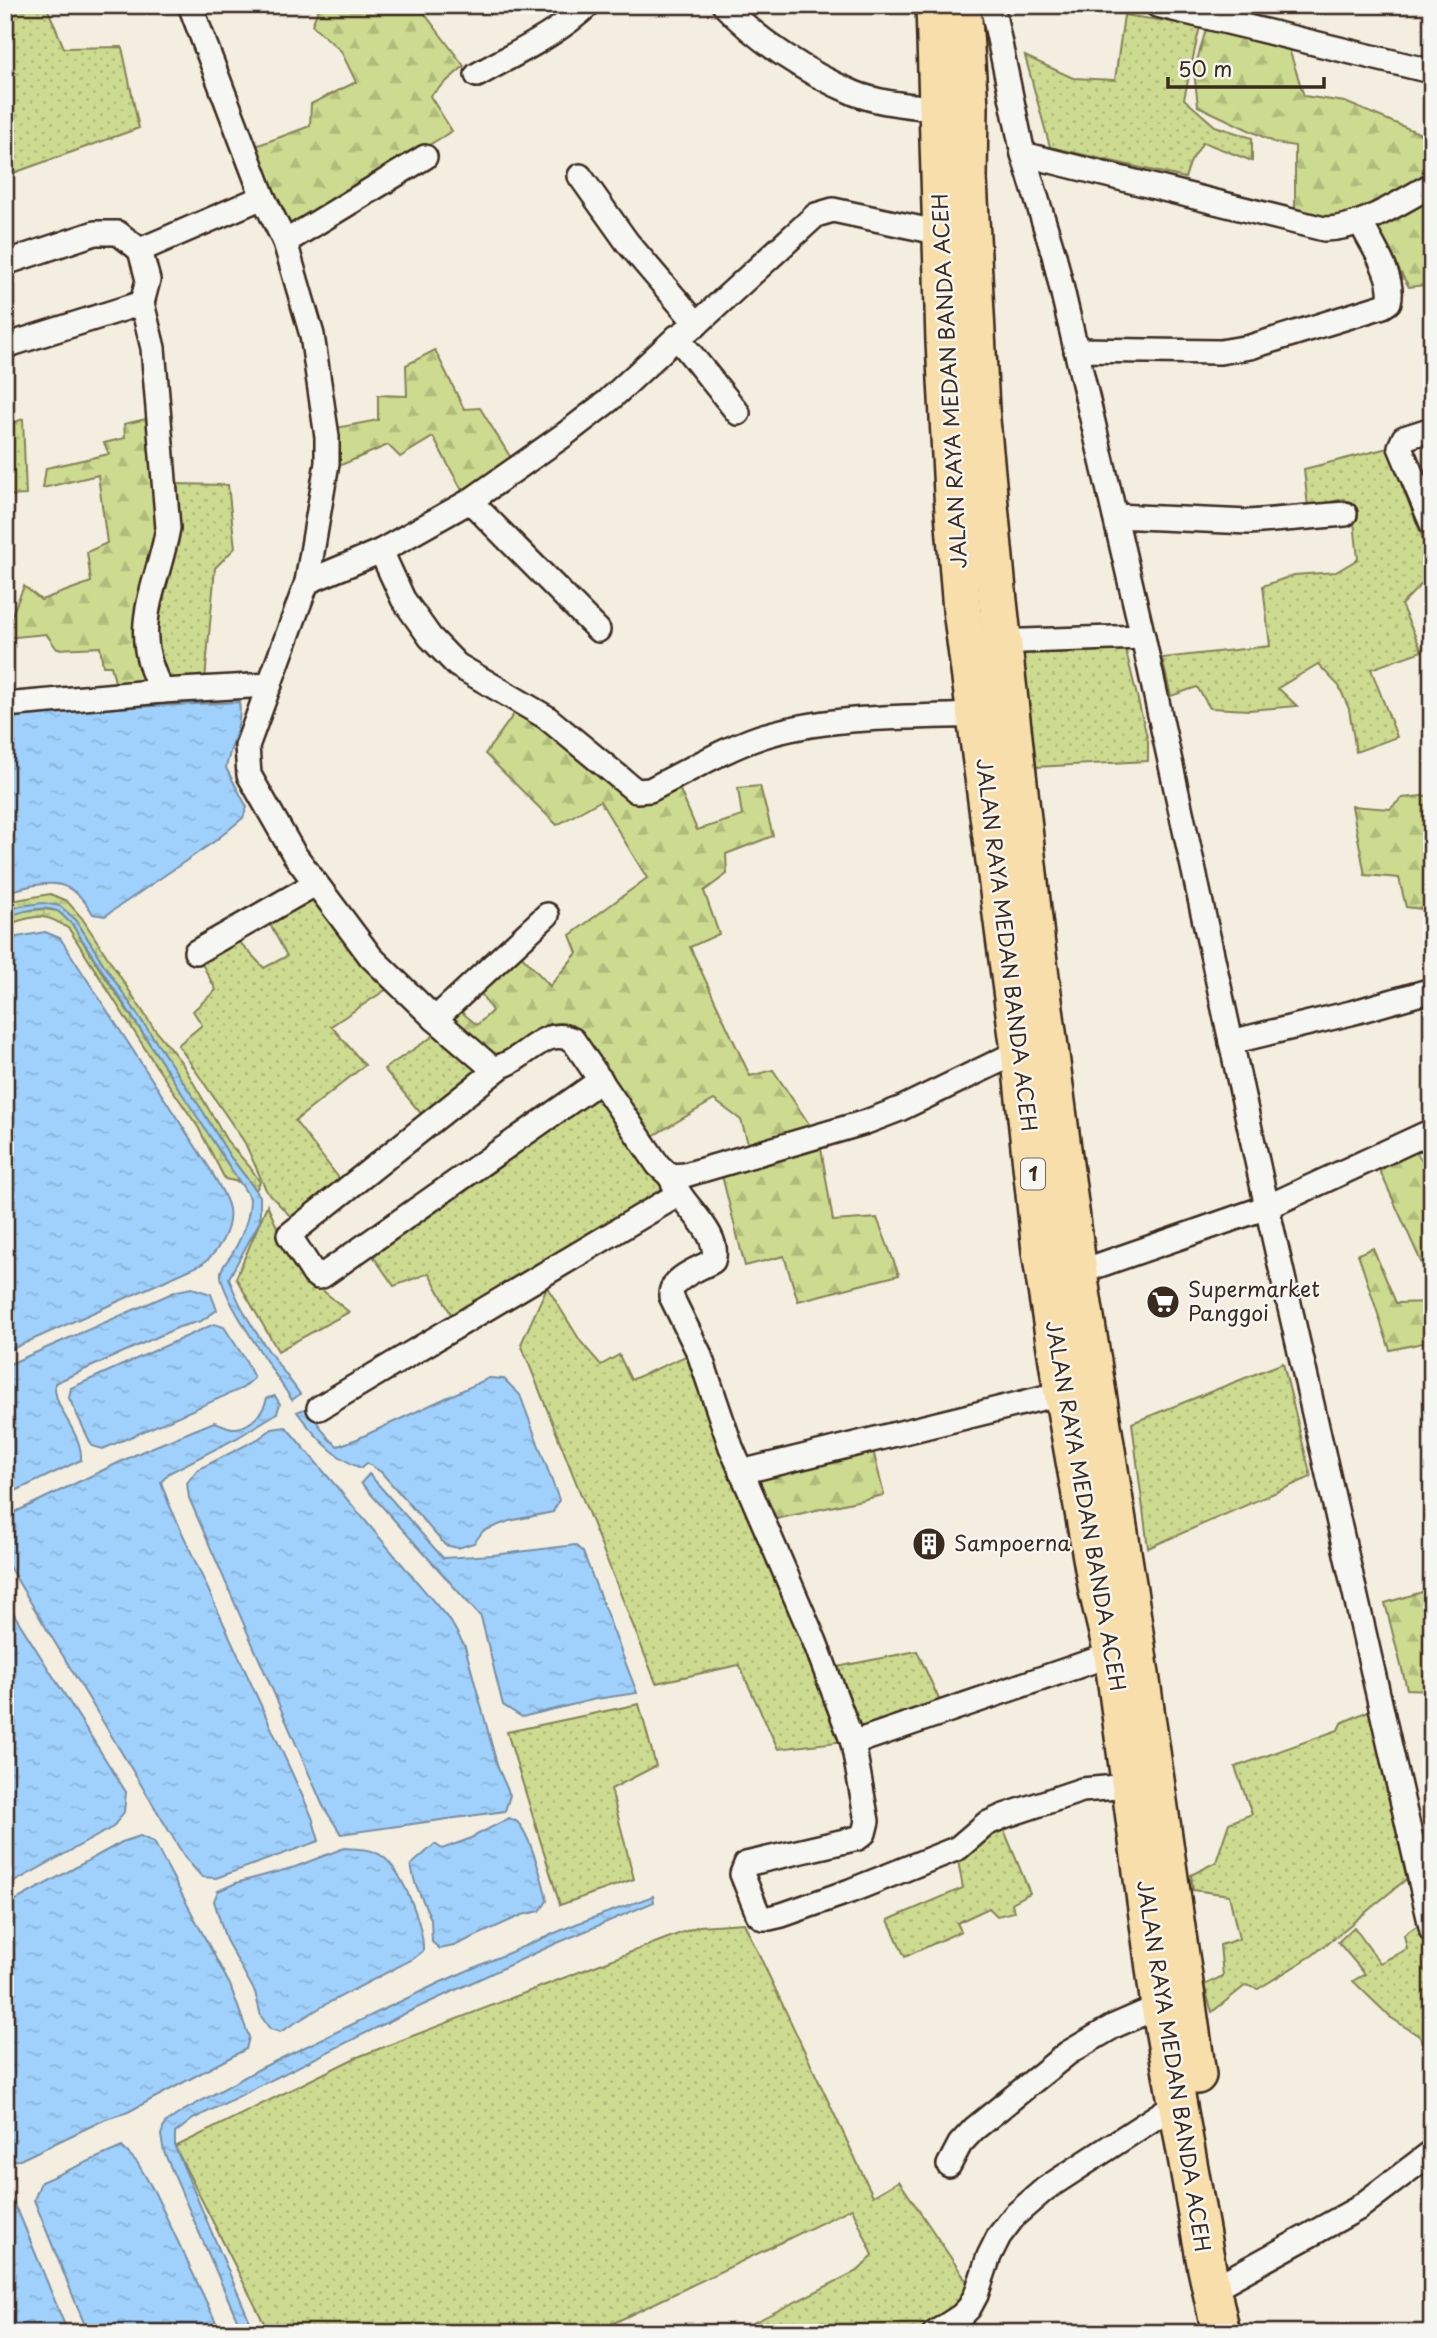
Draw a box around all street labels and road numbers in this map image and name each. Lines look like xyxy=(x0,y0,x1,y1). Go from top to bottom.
street label: JALAN RAYA MEDAN BANDA ACEH xyxy=(922,193,974,570)
street label: JALAN RAYA MEDAN BANDA ACEH xyxy=(969,756,1047,1133)
road number: 1 xyxy=(1021,1158,1045,1190)
street label: JALAN RAYA MEDAN BANDA ACEH xyxy=(1039,1318,1135,1694)
street label: JALAN RAYA MEDAN BANDA ACEH xyxy=(1130,1878,1220,2254)

